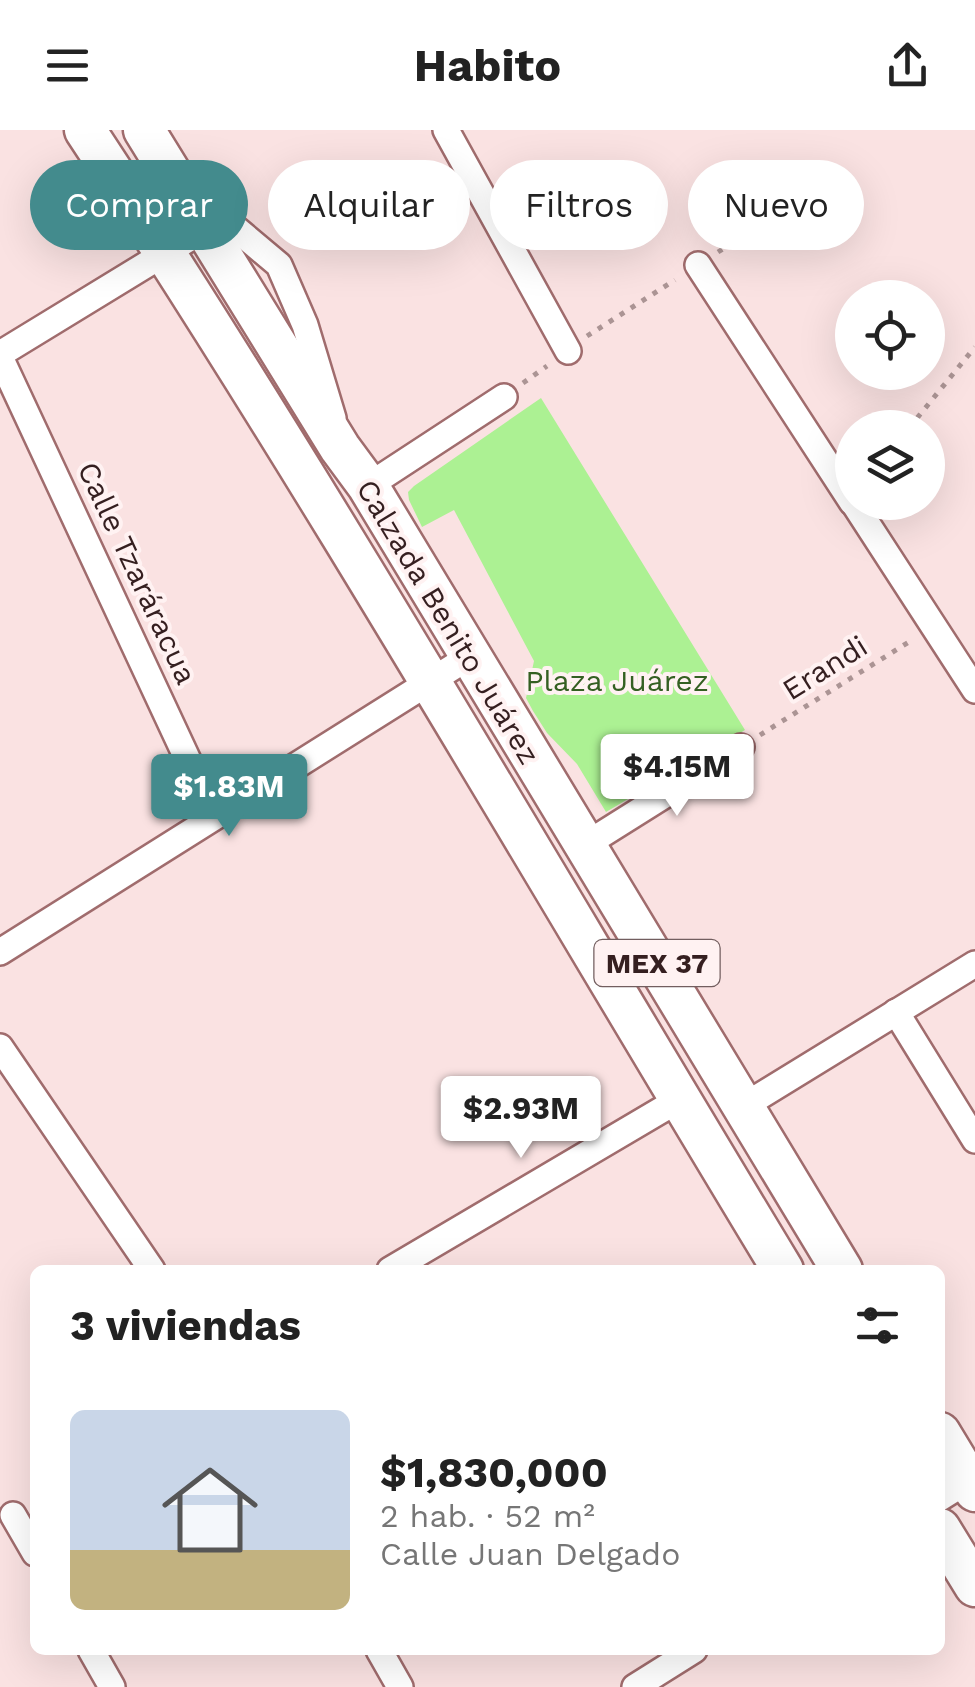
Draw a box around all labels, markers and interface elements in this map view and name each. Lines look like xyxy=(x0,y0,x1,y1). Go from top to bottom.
icon: menu xyxy=(40,38,95,93)
icon: share xyxy=(880,38,935,93)
text: Habito xyxy=(414,39,561,92)
chip: Comprar xyxy=(30,160,248,250)
chip: Alquilar xyxy=(268,160,470,250)
chip: Filtros xyxy=(490,160,668,250)
chip: Nuevo xyxy=(688,160,864,250)
map controls xyxy=(835,280,945,520)
button: locate xyxy=(835,280,945,390)
button: layers xyxy=(835,410,945,520)
street label: Calle Tzaráracua xyxy=(71,456,204,689)
street label: Calzada Benito Juárez xyxy=(350,473,547,770)
street label: Erandi xyxy=(776,628,874,707)
park label: Plaza Juárez xyxy=(525,663,709,698)
pin: $4.15M xyxy=(596,734,758,819)
text: $4.15M xyxy=(623,747,731,785)
pin: $1.83M xyxy=(148,754,310,839)
text: $1.83M xyxy=(173,767,285,805)
road number: MEX 37 xyxy=(594,940,720,986)
pin: $2.93M xyxy=(440,1076,602,1161)
text: $2.93M xyxy=(463,1089,579,1127)
icon: filters xyxy=(850,1298,905,1353)
text: 3 viviendas xyxy=(70,1301,301,1350)
text: $1,830,000 xyxy=(380,1448,608,1497)
icon: home xyxy=(150,1450,270,1570)
text: 2 hab. · 52 m² xyxy=(380,1497,595,1535)
text: Calle Juan Delgado xyxy=(380,1535,680,1573)

